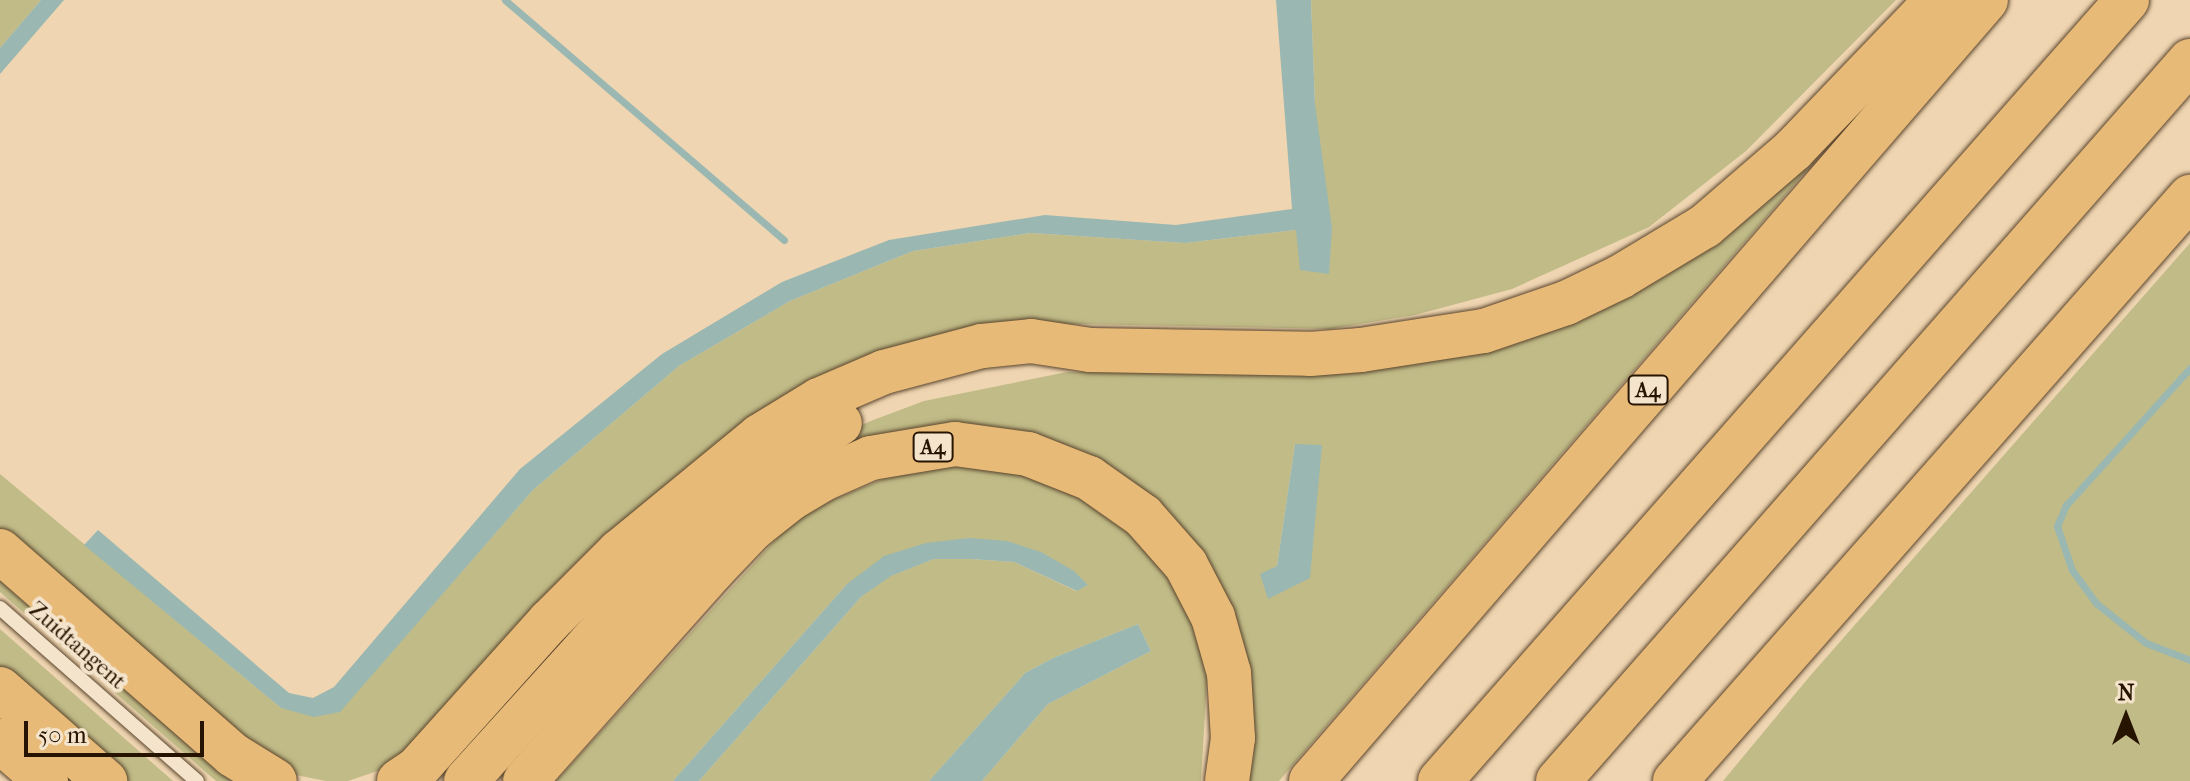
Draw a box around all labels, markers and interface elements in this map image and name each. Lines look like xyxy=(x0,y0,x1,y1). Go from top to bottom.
road number: A4 xyxy=(1626,374,1670,406)
road number: A4 xyxy=(911,431,955,463)
street label: Zuidtangent xyxy=(23,597,131,695)
north arrow xyxy=(2086,677,2166,757)
text: N xyxy=(2118,680,2134,706)
scale bar xyxy=(28,705,208,755)
text: 50 m xyxy=(38,721,87,749)

